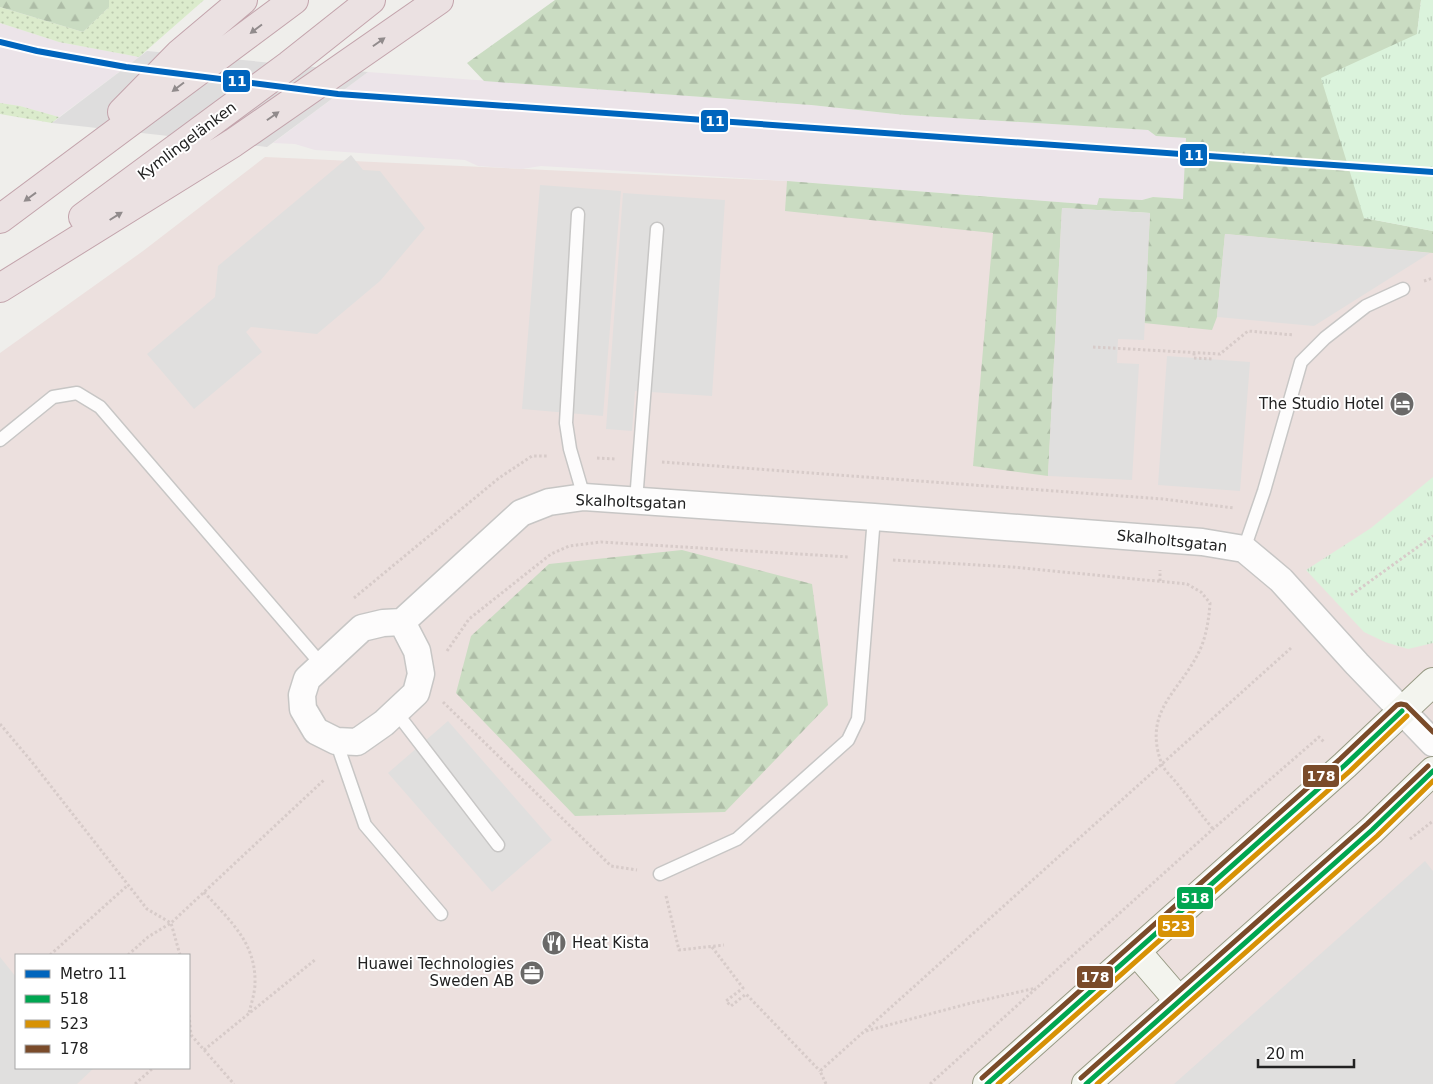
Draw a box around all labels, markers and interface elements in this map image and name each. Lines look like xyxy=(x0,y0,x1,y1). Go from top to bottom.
one-way arrow xyxy=(249,24,263,34)
one-way arrow xyxy=(373,37,386,47)
line badge: 11 xyxy=(222,69,251,93)
text: 11 xyxy=(227,73,247,89)
one-way arrow xyxy=(172,82,185,93)
street label: Kymlingelänken xyxy=(134,98,240,184)
line badge: 11 xyxy=(700,109,729,133)
one-way arrow xyxy=(266,111,280,121)
text: 11 xyxy=(705,113,725,129)
line badge: 11 xyxy=(1179,143,1208,167)
text: 11 xyxy=(1184,147,1204,163)
one-way arrow xyxy=(23,192,37,202)
one-way arrow xyxy=(109,212,122,221)
hotel icon: The Studio Hotel xyxy=(1389,391,1415,417)
place label: The Studio Hotel xyxy=(1258,395,1384,413)
street label: Skalholtsgatan xyxy=(575,491,687,513)
street label: Skalholtsgatan xyxy=(1116,526,1228,556)
line badge: 178 xyxy=(1302,764,1340,788)
text: 178 xyxy=(1306,768,1336,784)
line badge: 518 xyxy=(1176,886,1214,910)
text: 518 xyxy=(1180,890,1210,906)
line badge: 523 xyxy=(1157,914,1195,938)
text: 523 xyxy=(1161,918,1191,934)
restaurant icon: Heat Kista xyxy=(541,930,567,956)
place label: Heat Kista xyxy=(572,934,649,952)
legend xyxy=(15,954,190,1069)
place label: Huawei Technologies Sweden AB xyxy=(357,955,514,990)
office icon: Huawei Technologies Sweden AB xyxy=(519,960,545,986)
text: Metro 11 xyxy=(60,965,127,983)
line badge: 178 xyxy=(1076,965,1114,989)
text: 178 xyxy=(1080,969,1110,985)
text: 518 xyxy=(60,990,89,1008)
text: 523 xyxy=(60,1015,89,1033)
scale bar xyxy=(1258,1036,1354,1068)
text: 178 xyxy=(60,1040,89,1058)
text: 20 m xyxy=(1266,1045,1304,1063)

